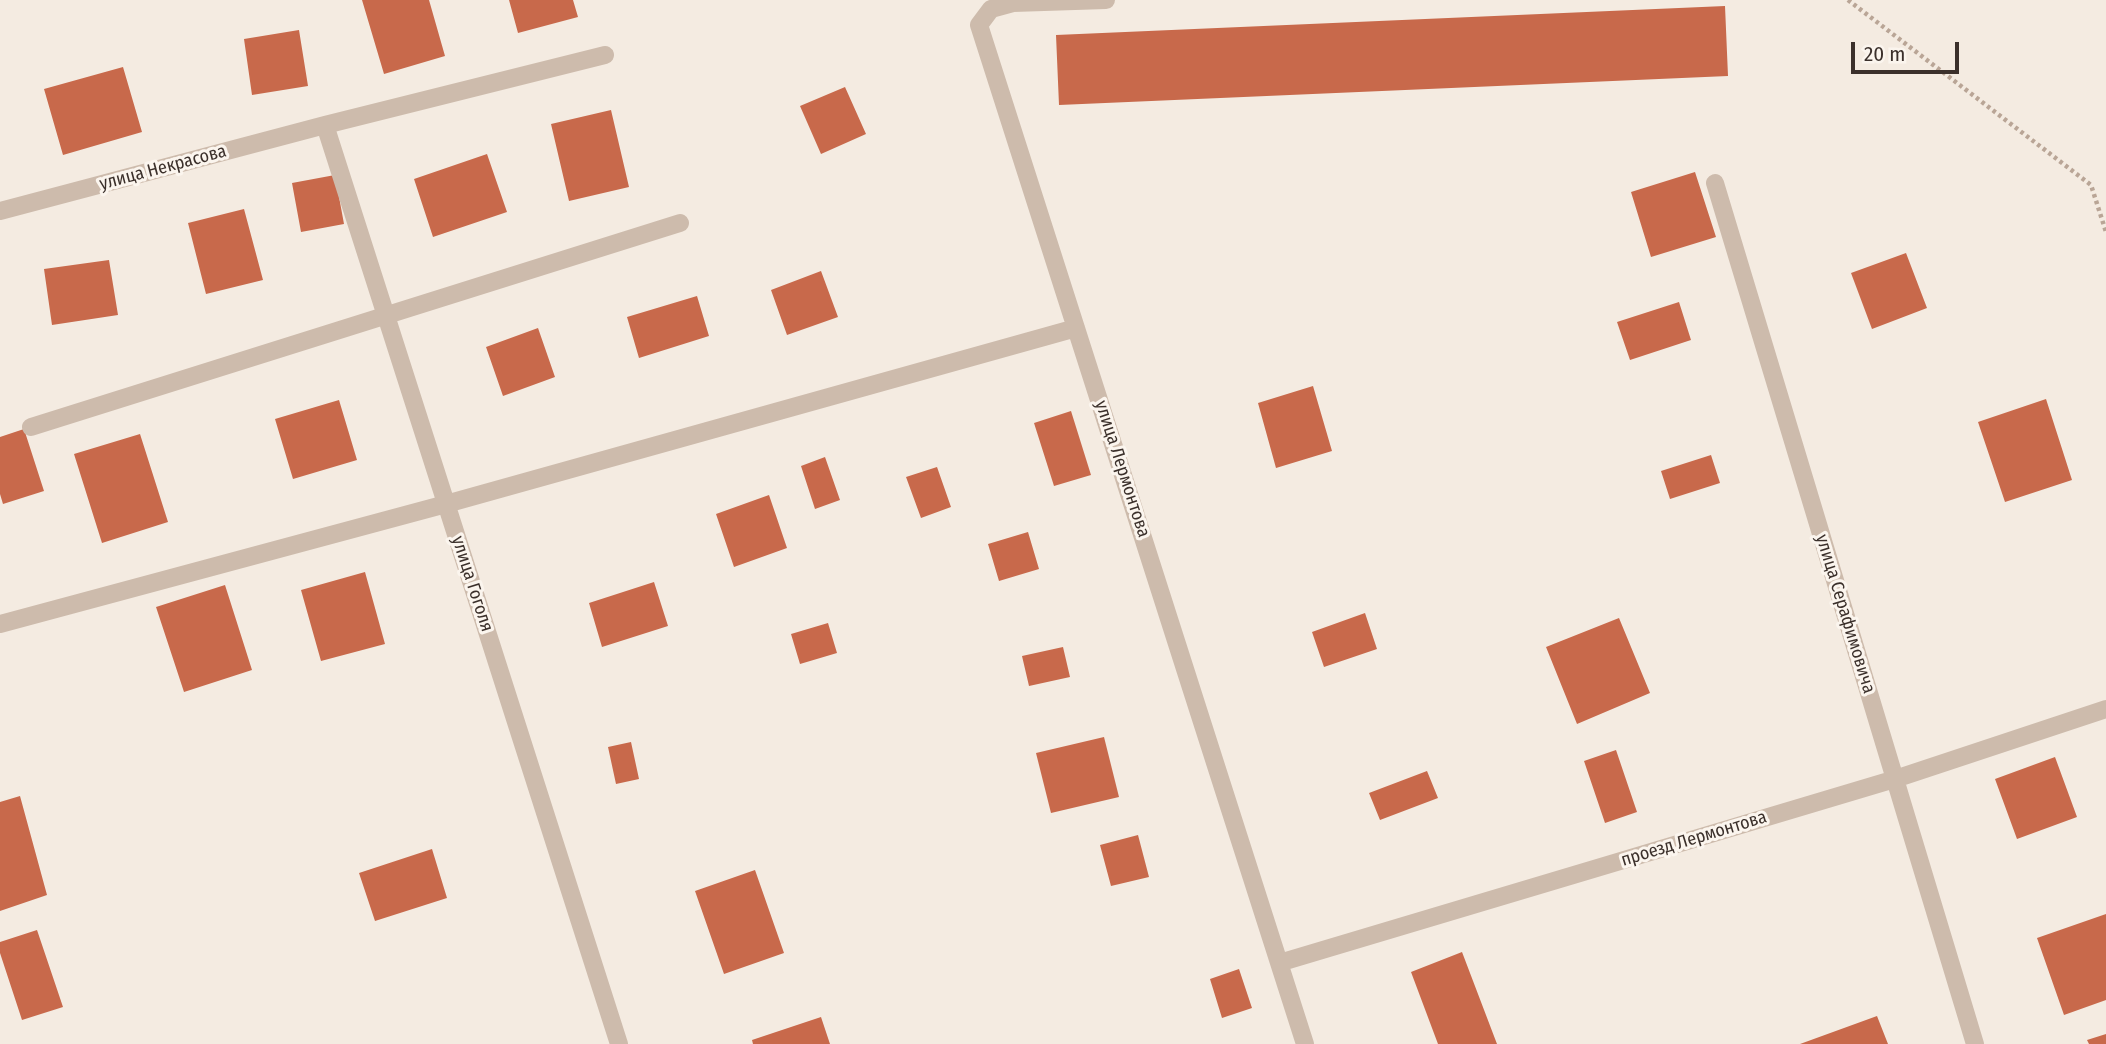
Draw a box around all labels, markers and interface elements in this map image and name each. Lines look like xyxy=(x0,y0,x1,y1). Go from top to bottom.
scale bar xyxy=(1854,28,1962,72)
text: 20 m xyxy=(1864,41,1905,67)
street label: улица Некрасова xyxy=(97,141,229,195)
street label: улица Лермонтова xyxy=(1090,398,1154,540)
street label: улица Серафимовича xyxy=(1811,532,1879,696)
street label: улица Гоголя xyxy=(446,533,498,635)
street label: проезд Лермонтова xyxy=(1619,807,1769,871)

